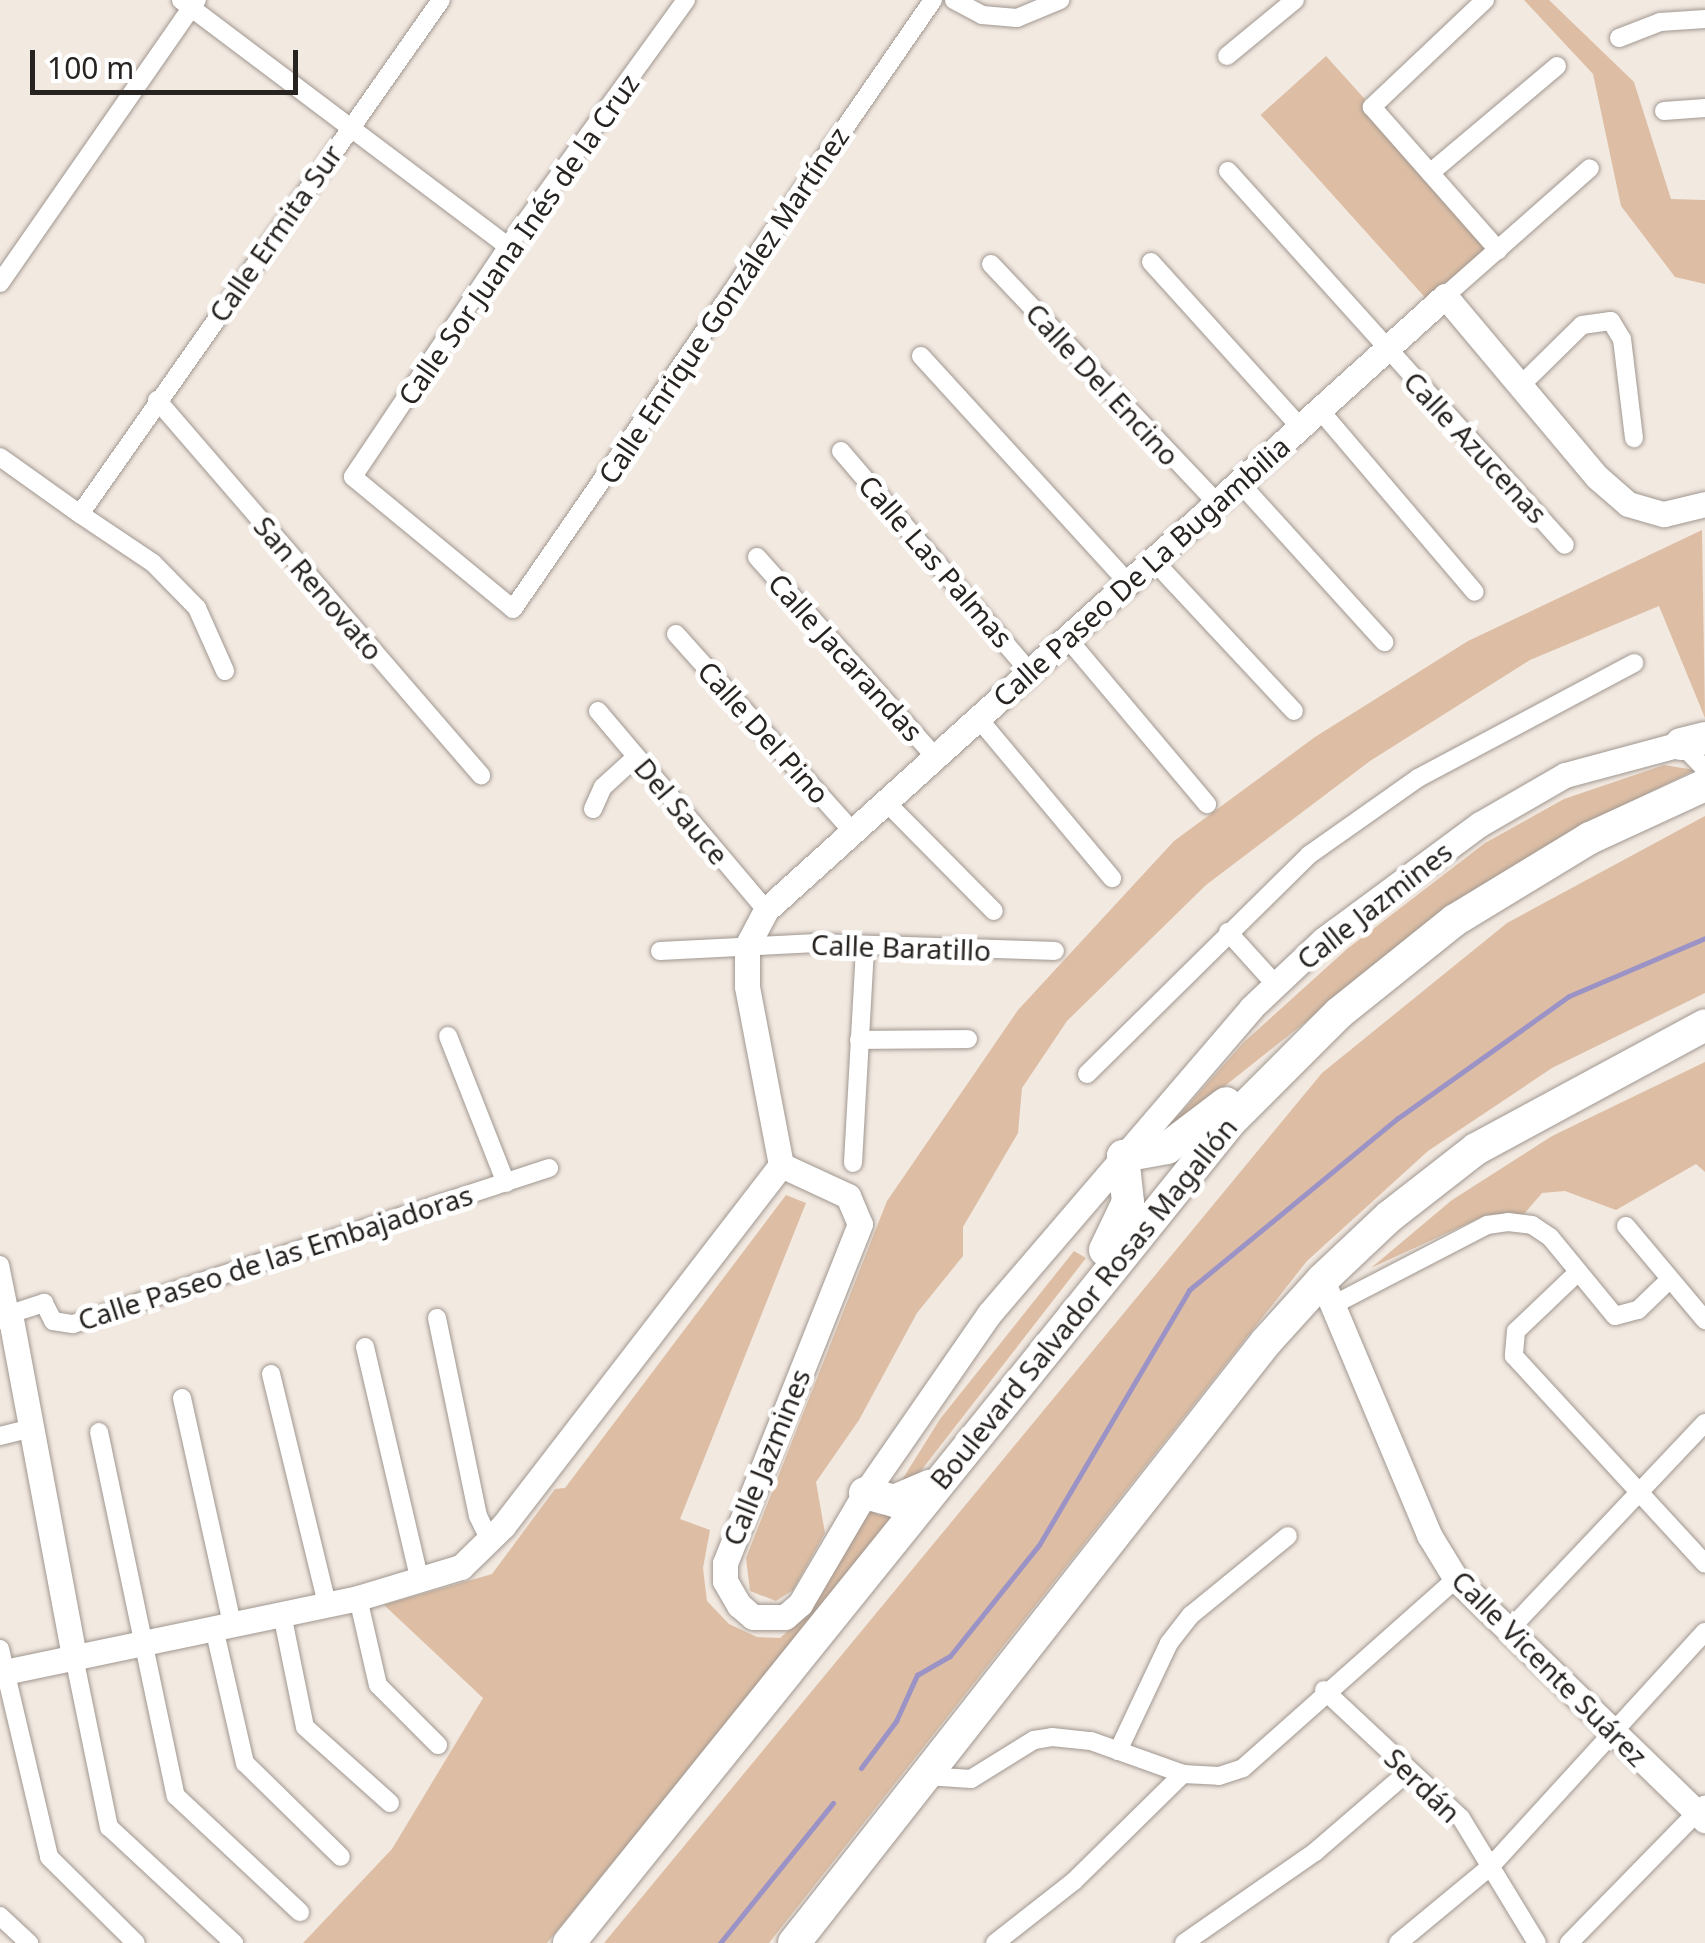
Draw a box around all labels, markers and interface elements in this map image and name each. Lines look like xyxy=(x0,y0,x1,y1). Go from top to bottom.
scale bar xyxy=(35,30,302,92)
text: 100 m xyxy=(47,47,134,88)
street label: Calle Sor Juana Inés de la Cruz xyxy=(391,67,645,411)
street label: Calle Enrique González Martínez xyxy=(591,120,855,490)
street label: Calle Ermita Sur xyxy=(201,138,349,328)
street label: Calle Del Encino xyxy=(1019,296,1187,472)
street label: Calle Azucenas xyxy=(1397,364,1555,530)
street label: Calle Paseo De La Bugambilia xyxy=(986,429,1296,713)
street label: Calle Las Palmas xyxy=(852,468,1020,654)
street label: San Renovato xyxy=(247,509,391,667)
street label: Calle Jacarandas xyxy=(762,566,930,748)
street label: Calle Del Pino xyxy=(691,654,837,810)
street label: Del Sauce xyxy=(628,751,736,871)
street label: Calle Jazmines xyxy=(1290,834,1458,976)
street label: Calle Baratillo xyxy=(810,927,992,967)
street label: Boulevard Salvador Rosas Magallón xyxy=(923,1110,1243,1496)
street label: Calle Paseo de las Embajadoras xyxy=(74,1177,476,1337)
street label: Calle Jazmines xyxy=(715,1364,817,1550)
street label: Calle Vicente Suárez xyxy=(1445,1563,1655,1773)
street label: Serdán xyxy=(1378,1741,1468,1829)

